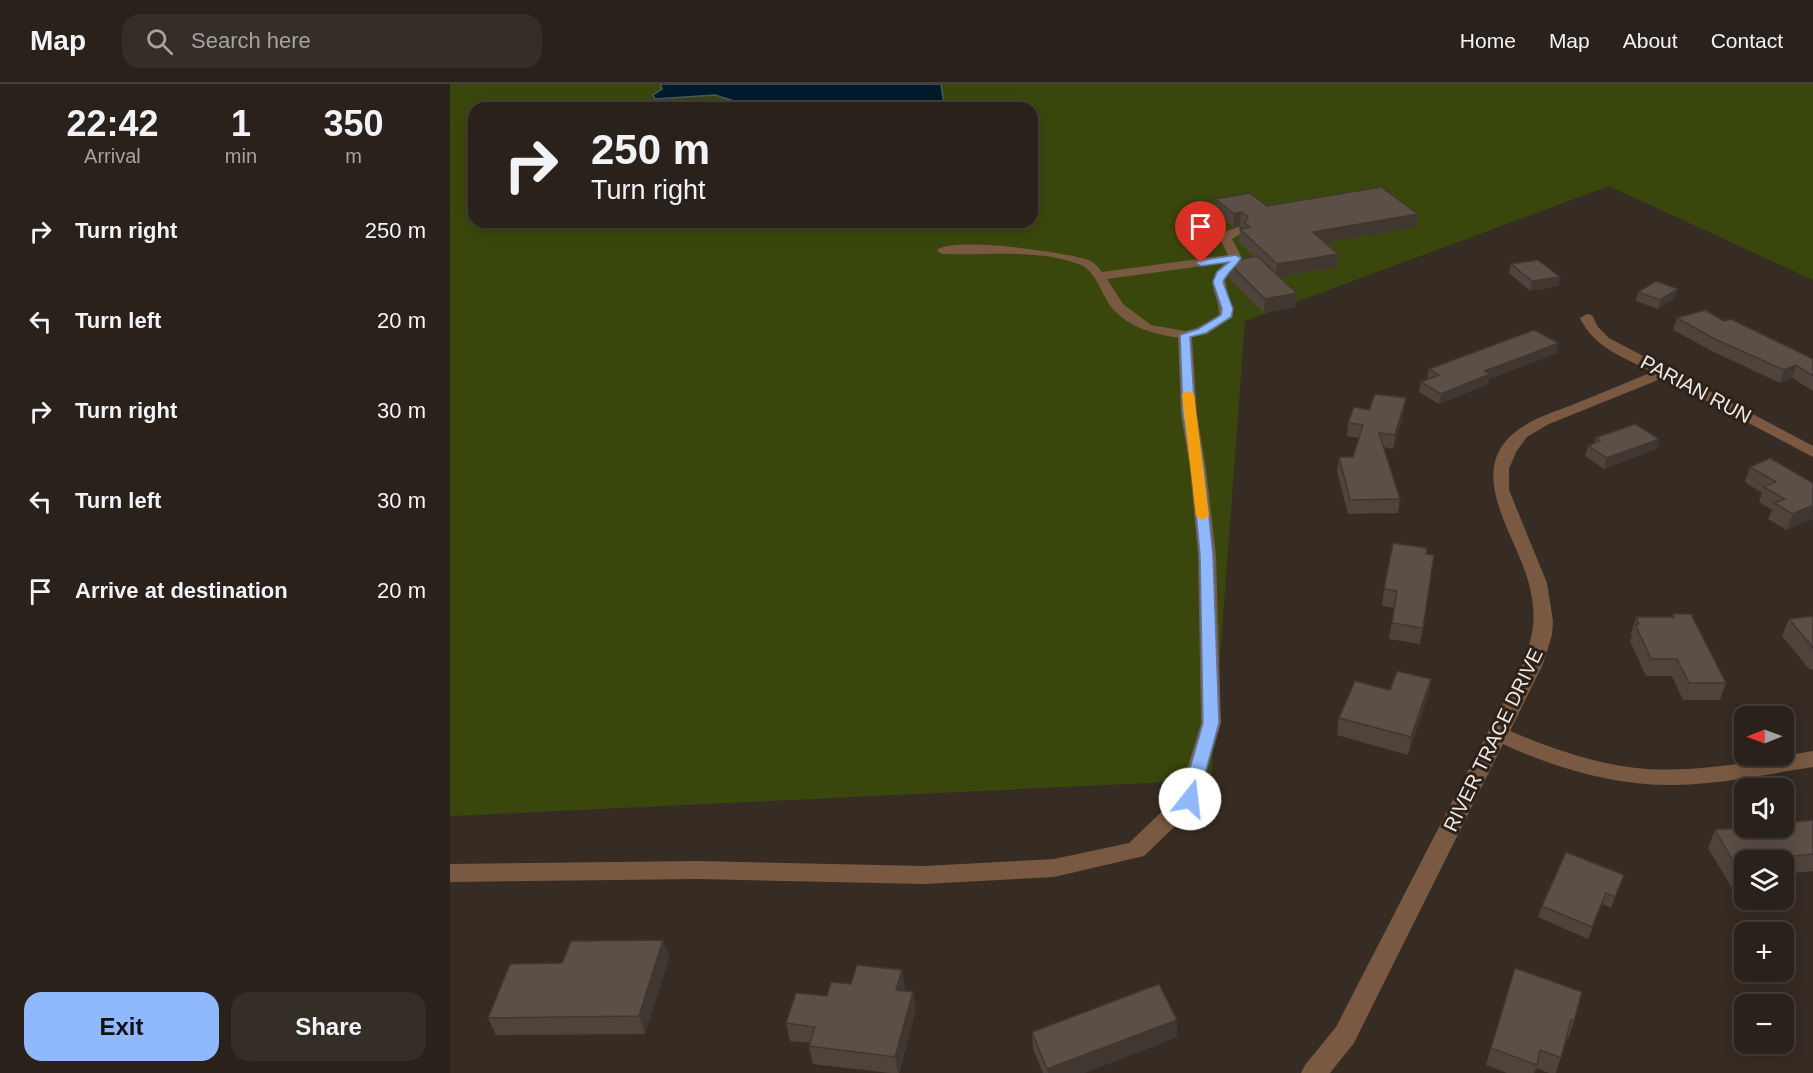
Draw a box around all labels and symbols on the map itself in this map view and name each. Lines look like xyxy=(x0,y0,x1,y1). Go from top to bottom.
pin xyxy=(1175,201,1226,263)
street label: PARIAN RUN xyxy=(1637,351,1755,427)
street label: RIVER TRACE DRIVE xyxy=(1439,645,1547,835)
north arrow xyxy=(1734,706,1794,766)
position arrow xyxy=(1158,767,1222,831)

